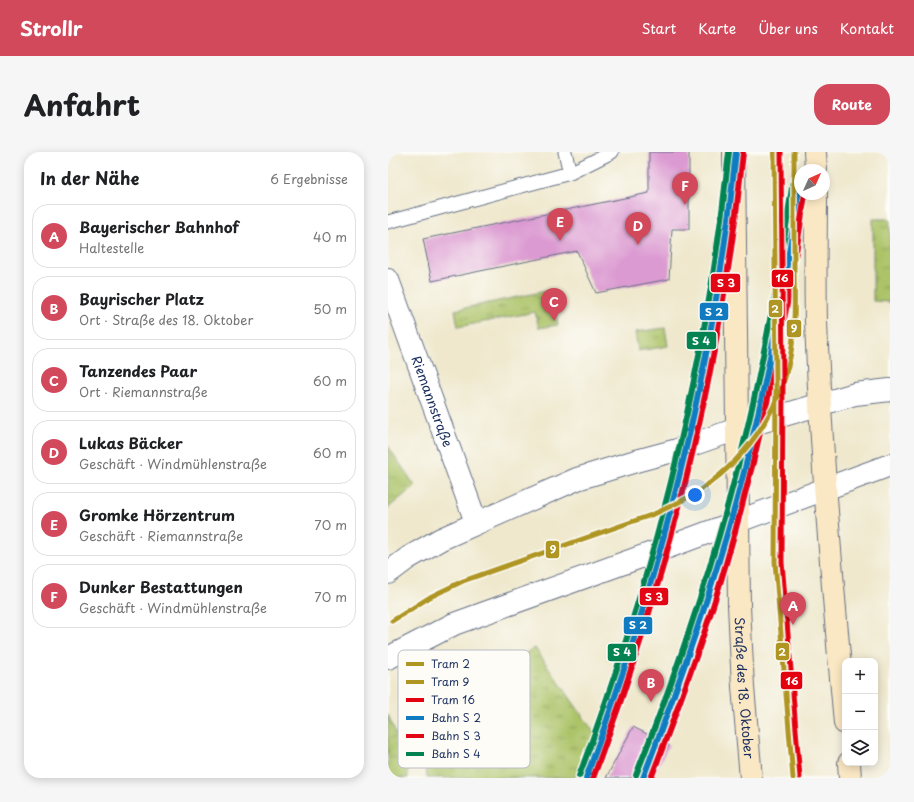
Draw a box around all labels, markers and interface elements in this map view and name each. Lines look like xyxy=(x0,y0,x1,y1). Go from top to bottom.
text: Strollr xyxy=(20,14,83,42)
text: Start xyxy=(641,18,676,39)
text: Karte xyxy=(698,18,736,39)
text: Über uns xyxy=(758,18,818,39)
text: Kontakt xyxy=(840,18,894,39)
text: Anfahrt xyxy=(24,83,140,126)
button: Route xyxy=(814,84,890,125)
north arrow xyxy=(794,164,830,200)
text: In der Nähe xyxy=(40,165,139,191)
text: 6 Ergebnisse xyxy=(270,169,348,188)
pin: F xyxy=(672,172,698,205)
pin: E xyxy=(547,208,573,241)
pin: D xyxy=(625,212,651,245)
text: Bayerischer Bahnhof xyxy=(79,215,239,238)
text: A xyxy=(49,227,59,246)
text: 40 m xyxy=(313,227,347,246)
text: Haltestelle xyxy=(79,238,144,257)
line badge: 16 xyxy=(771,269,794,288)
text: 16 xyxy=(775,269,789,286)
line badge: S 3 xyxy=(710,273,741,293)
text: S 3 xyxy=(717,274,735,291)
text: Bayrischer Platz xyxy=(79,287,204,310)
pin: C xyxy=(541,288,567,321)
text: B xyxy=(50,299,58,318)
text: 50 m xyxy=(313,299,347,318)
line badge: 2 xyxy=(768,299,783,318)
text: 2 xyxy=(771,300,779,317)
line badge: S 2 xyxy=(699,302,729,321)
text: S 2 xyxy=(705,303,723,320)
text: Ort · Straße des 18. Oktober xyxy=(79,310,254,329)
line badge: 9 xyxy=(786,319,802,338)
text: 9 xyxy=(791,319,798,336)
line badge: S 4 xyxy=(686,331,717,350)
text: S 4 xyxy=(692,332,710,349)
street label: Riemannstraße xyxy=(407,353,458,449)
text: Tanzendes Paar xyxy=(79,359,197,382)
text: C xyxy=(49,371,59,390)
text: 60 m xyxy=(313,371,347,390)
text: Ort · Riemannstraße xyxy=(79,382,208,401)
text: Lukas Bäcker xyxy=(79,431,183,454)
text: D xyxy=(49,443,59,462)
text: 60 m xyxy=(313,443,347,462)
text: Geschäft · Windmühlenstraße xyxy=(79,454,267,473)
your location xyxy=(685,485,705,505)
text: Gromke Hörzentrum xyxy=(79,503,235,526)
text: E xyxy=(50,515,58,534)
text: 70 m xyxy=(314,515,347,534)
text: Geschäft · Riemannstraße xyxy=(79,526,243,545)
line badge: 9 xyxy=(545,540,560,559)
text: 9 xyxy=(550,540,557,557)
text: Dunker Bestattungen xyxy=(79,575,243,598)
text: F xyxy=(50,587,58,606)
text: 70 m xyxy=(314,587,347,606)
line badge: S 3 xyxy=(639,587,669,606)
text: S 3 xyxy=(645,588,663,605)
pin: A xyxy=(780,592,806,625)
text: Geschäft · Windmühlenstraße xyxy=(79,598,267,617)
line badge: S 2 xyxy=(623,616,653,635)
text: S 2 xyxy=(629,616,647,633)
street label: Straße des 18. Oktober xyxy=(731,617,759,760)
line badge: 2 xyxy=(775,642,790,661)
line badge: S 4 xyxy=(607,643,637,662)
text: S 4 xyxy=(613,643,631,660)
text: 2 xyxy=(778,643,786,660)
legend xyxy=(398,650,530,768)
text: Tram 2 xyxy=(431,655,470,672)
map controls xyxy=(842,658,878,766)
button: + xyxy=(842,658,878,694)
pin: B xyxy=(638,669,664,702)
line badge: 16 xyxy=(780,671,803,690)
text: 16 xyxy=(785,672,799,689)
text: Tram 9 xyxy=(431,673,470,690)
text: Tram 16 xyxy=(431,691,475,708)
button: − xyxy=(842,694,878,730)
text: Bahn S 2 xyxy=(431,709,481,726)
text: Bahn S 3 xyxy=(431,727,481,744)
button: layers xyxy=(842,730,878,766)
text: Bahn S 4 xyxy=(431,745,481,762)

